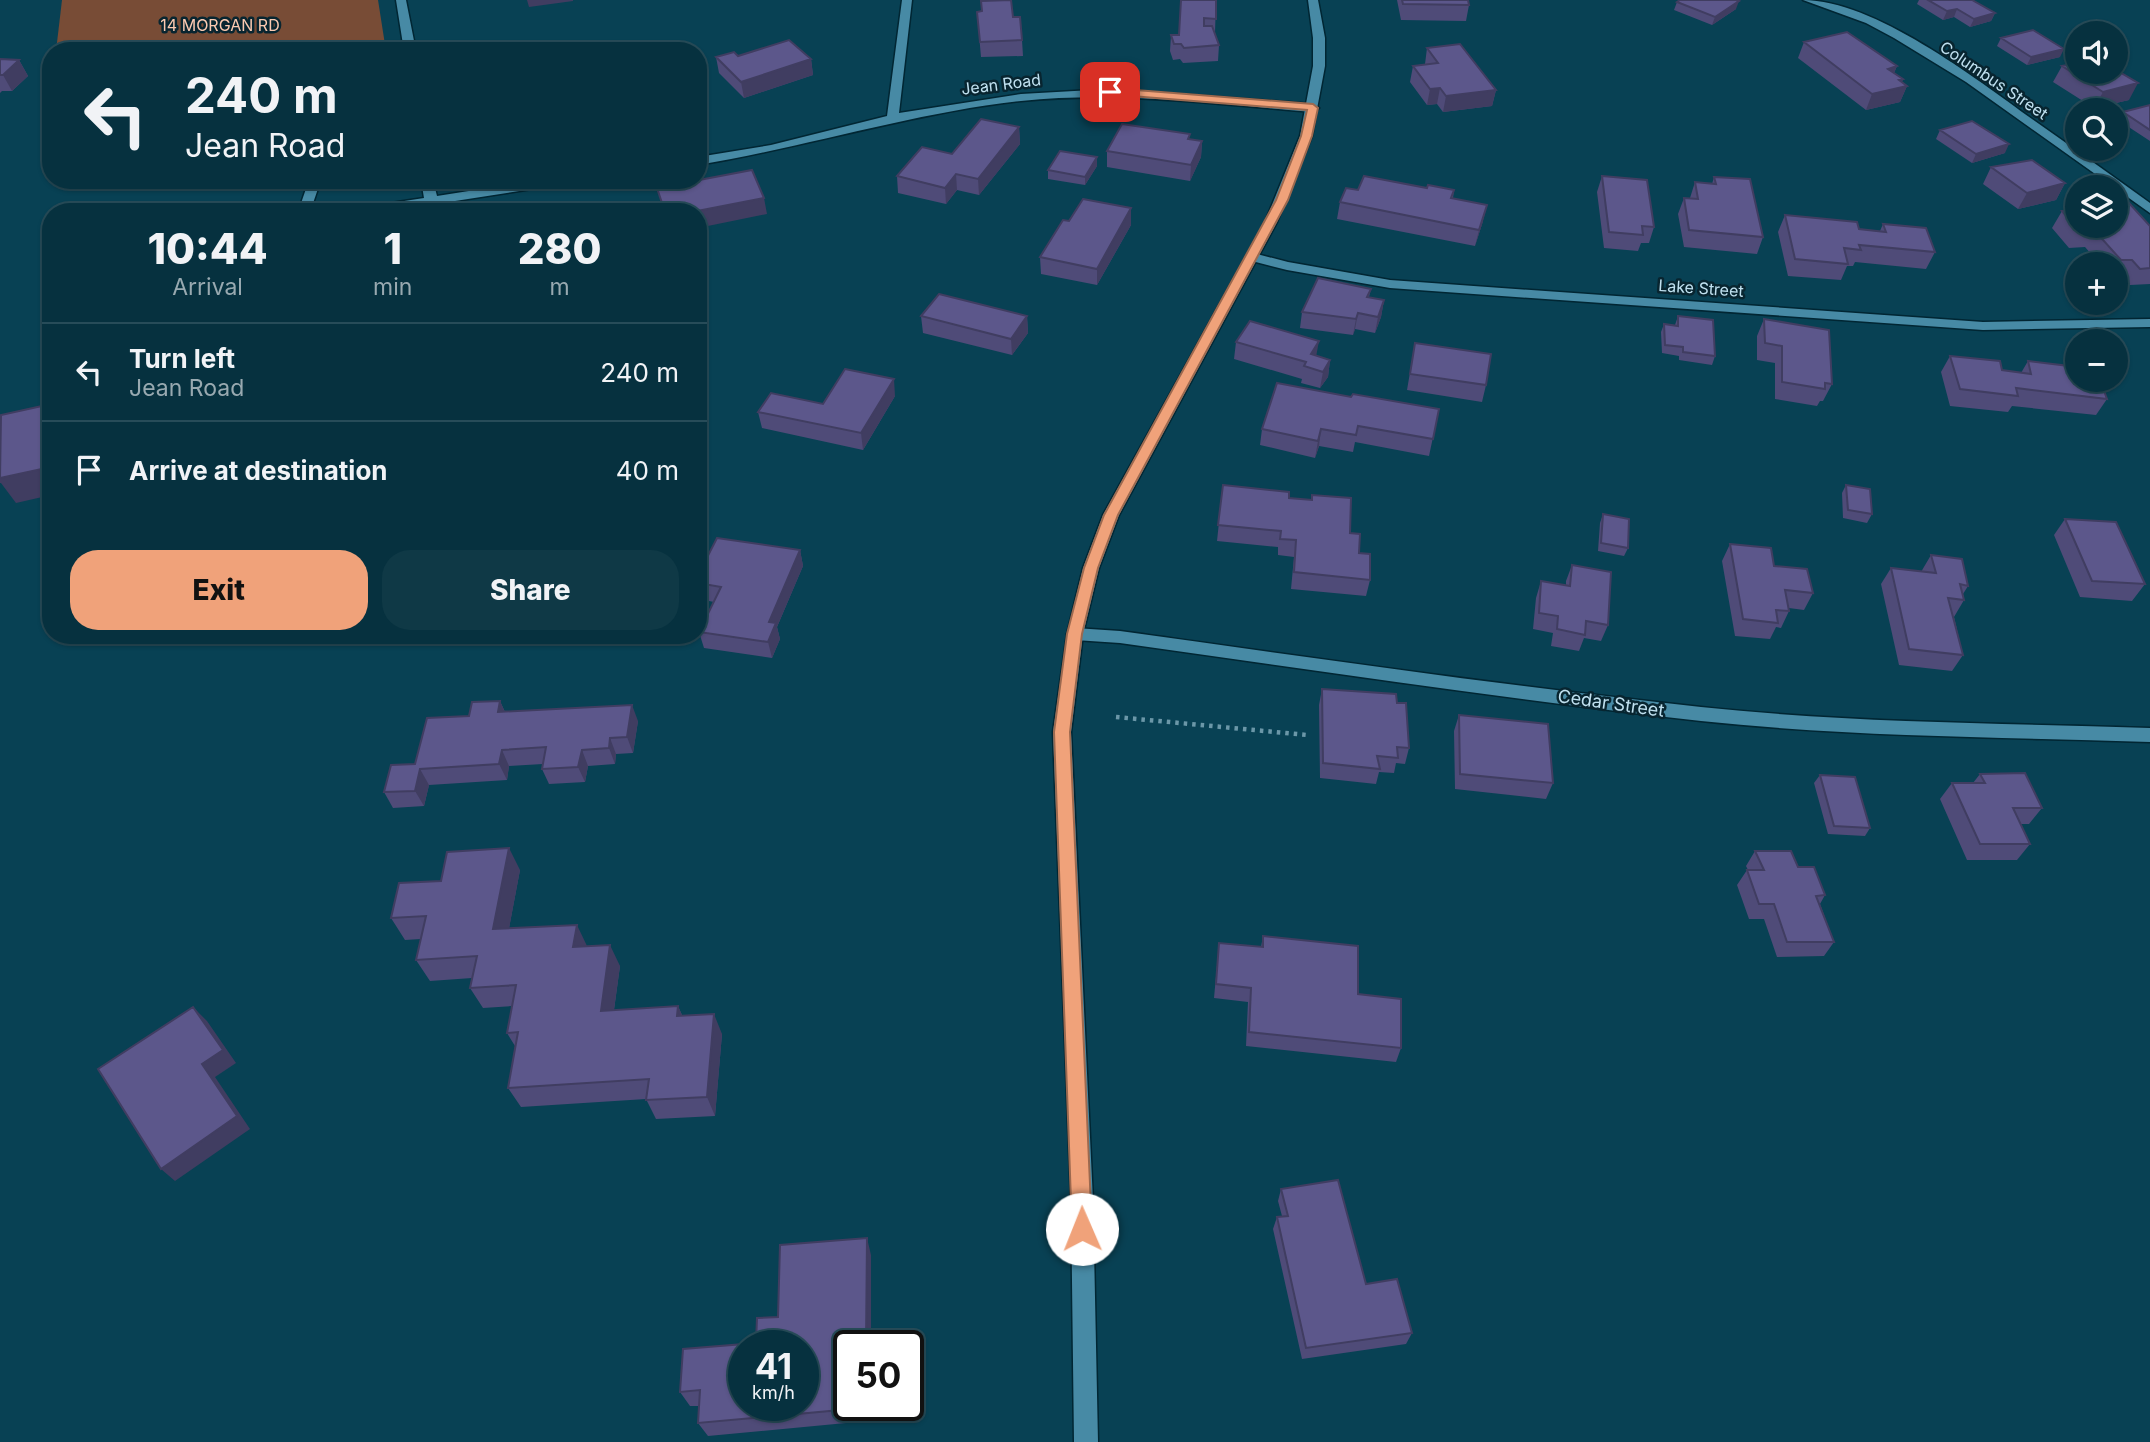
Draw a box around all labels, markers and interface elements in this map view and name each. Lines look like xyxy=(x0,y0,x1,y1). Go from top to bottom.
park label: 14 MORGAN RD xyxy=(160,15,280,35)
map controls xyxy=(2065,21,2128,392)
button: sound xyxy=(2065,21,2128,84)
street label: Columbus Street xyxy=(1936,36,2052,124)
pin xyxy=(1080,62,1140,122)
text: 240 m xyxy=(185,66,338,125)
street label: Jean Road xyxy=(960,69,1042,99)
icon: left xyxy=(70,70,161,161)
icon: arrive xyxy=(1091,73,1129,111)
button: search xyxy=(2065,98,2128,161)
text: Jean Road xyxy=(185,126,345,165)
button: layers xyxy=(2065,175,2128,238)
text: 10:44 xyxy=(147,223,268,274)
text: 1 xyxy=(383,223,402,274)
text: 280 xyxy=(518,223,602,274)
button: + xyxy=(2065,252,2128,315)
text: Arrival xyxy=(172,273,243,301)
text: min xyxy=(373,273,412,301)
text: m xyxy=(550,273,570,301)
street label: Lake Street xyxy=(1658,275,1744,301)
button: − xyxy=(2065,329,2128,392)
text: Turn left xyxy=(129,343,235,374)
icon: left xyxy=(70,353,108,391)
text: 240 m xyxy=(600,357,679,388)
text: Jean Road xyxy=(129,374,244,402)
icon: arrive xyxy=(70,451,108,489)
text: Arrive at destination xyxy=(129,455,388,486)
text: 40 m xyxy=(616,455,679,486)
button: Exit xyxy=(70,550,368,630)
button: Share xyxy=(382,550,679,630)
street label: Cedar Street xyxy=(1556,685,1666,721)
position arrow xyxy=(1045,1192,1119,1266)
speed limit sign: 50 xyxy=(833,1330,924,1421)
text: 41 xyxy=(755,1345,792,1387)
text: km/h xyxy=(752,1382,795,1403)

